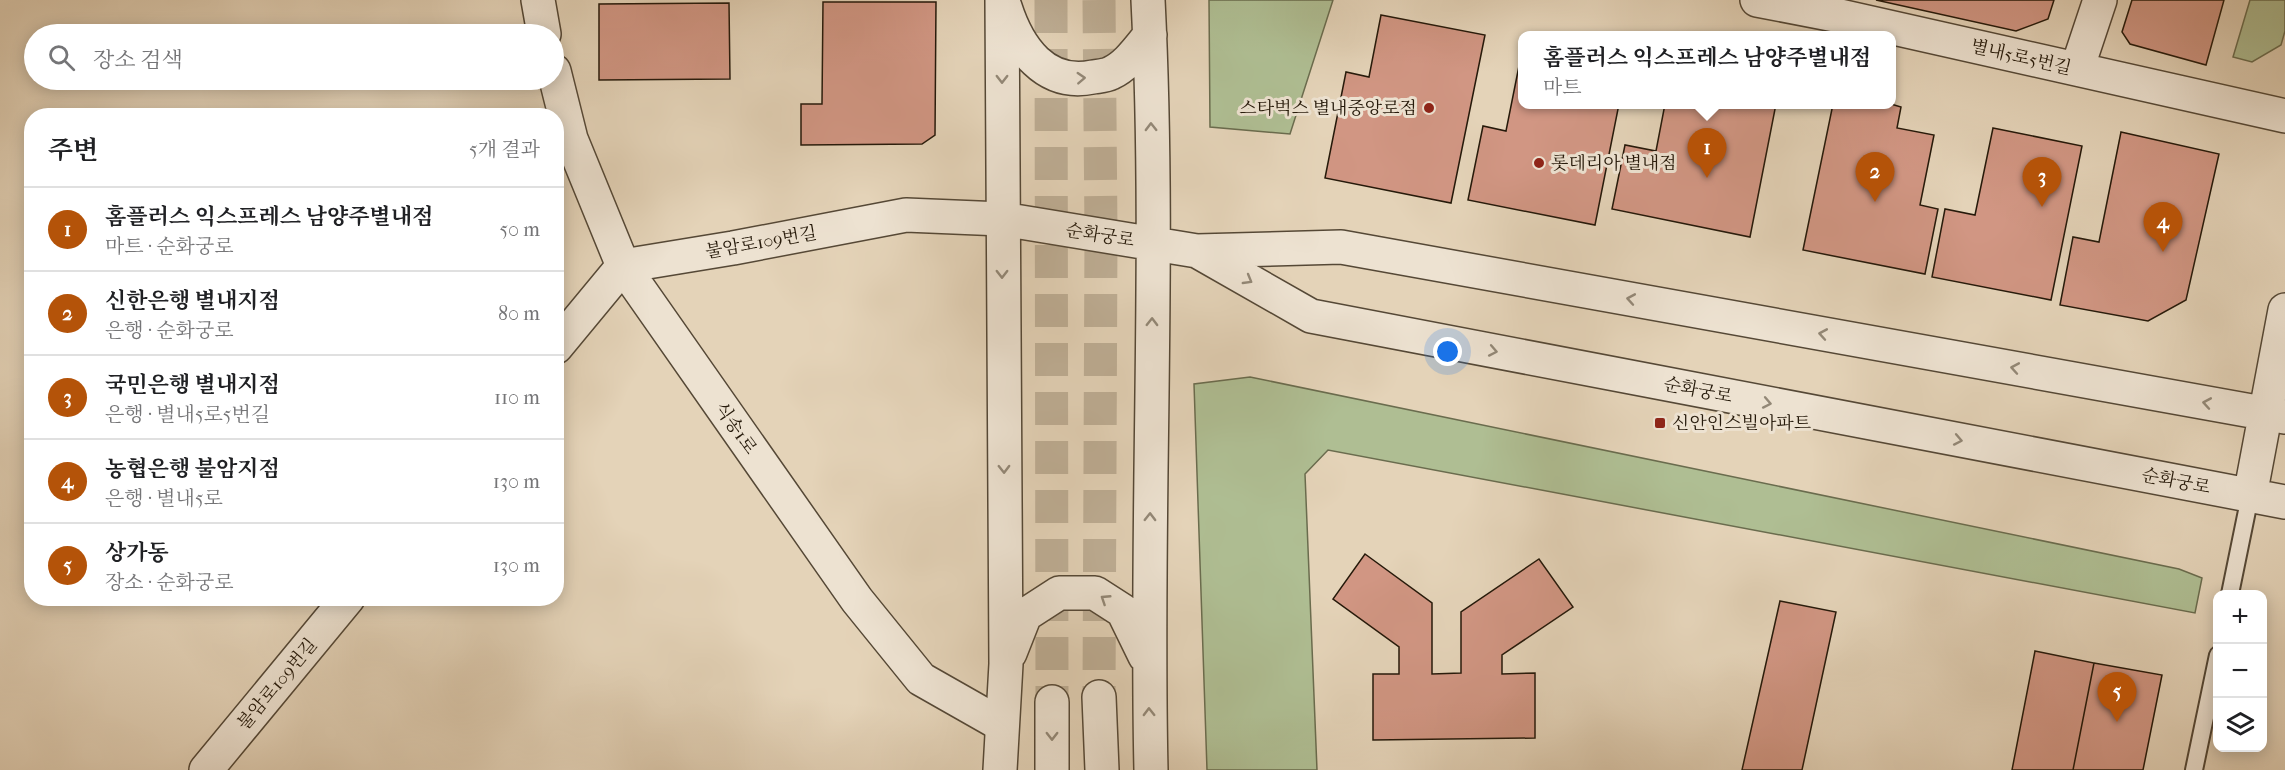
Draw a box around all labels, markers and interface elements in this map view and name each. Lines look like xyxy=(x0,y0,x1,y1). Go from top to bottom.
search box xyxy=(24,24,564,90)
popup xyxy=(1518,31,1896,109)
street label: 별내5로5번길 xyxy=(1969,36,2073,79)
icon: search xyxy=(45,41,78,74)
text: 홈플러스 익스프레스 남양주별내점 xyxy=(1543,45,1871,71)
text: 장소 검색 xyxy=(93,47,183,73)
one-way arrow xyxy=(1077,71,1086,84)
one-way arrow xyxy=(996,75,1008,84)
text: 마트 xyxy=(1543,76,1582,99)
place label: 스타벅스 별내중앙로점 xyxy=(1239,98,1417,119)
marker: 스타벅스 별내중앙로점 xyxy=(1422,101,1436,115)
one-way arrow xyxy=(1145,122,1158,131)
pin: 1 xyxy=(1688,128,1726,178)
text: 주변 xyxy=(48,135,98,166)
text: 5개 결과 xyxy=(469,138,540,161)
pin: 2 xyxy=(1856,152,1894,202)
place label: 롯데리아 별내점 xyxy=(1551,153,1677,174)
marker: 롯데리아 별내점 xyxy=(1532,156,1546,170)
pin: 3 xyxy=(2022,158,2062,207)
pin: 4 xyxy=(2144,202,2182,252)
text: 홈플러스 익스프레스 남양주별내점 xyxy=(105,204,433,230)
text: 1 xyxy=(64,218,71,241)
text: 50 m xyxy=(499,218,540,241)
street label: 순화궁로 xyxy=(1064,220,1136,251)
street label: 불암로109번길 xyxy=(704,222,818,263)
text: 마트 · 순화궁로 xyxy=(105,235,234,258)
one-way arrow xyxy=(996,270,1009,279)
one-way arrow xyxy=(1242,273,1252,284)
text: 신한은행 별내지점 xyxy=(105,288,280,314)
one-way arrow xyxy=(1627,293,1637,306)
text: 2 xyxy=(62,302,73,325)
text: 80 m xyxy=(498,302,540,325)
one-way arrow xyxy=(1146,317,1158,326)
text: 은행 · 순화궁로 xyxy=(105,319,234,342)
one-way arrow xyxy=(1819,328,1829,341)
your location xyxy=(1433,337,1462,366)
one-way arrow xyxy=(1488,344,1498,357)
one-way arrow xyxy=(2011,363,2020,375)
text: 국민은행 별내지점 xyxy=(105,372,280,398)
street label: 순화궁로 xyxy=(1662,374,1734,407)
text: 3 xyxy=(63,386,72,409)
text: 110 m xyxy=(494,386,540,409)
one-way arrow xyxy=(1762,396,1772,409)
one-way arrow xyxy=(2203,397,2213,410)
street label: 식송1로 xyxy=(710,398,761,458)
text: 은행 · 별내5로5번길 xyxy=(105,403,270,426)
place label: 신안인스빌아파트 xyxy=(1672,413,1812,434)
marker: 신안인스빌아파트 xyxy=(1653,416,1667,430)
one-way arrow xyxy=(1953,433,1963,446)
text: 농협은행 불암지점 xyxy=(105,456,280,482)
one-way arrow xyxy=(998,465,1010,474)
street label: 순화궁로 xyxy=(2140,465,2212,498)
text: 4 xyxy=(62,470,73,493)
text: 130 m xyxy=(493,470,540,493)
text: 은행 · 별내5로 xyxy=(105,487,223,510)
one-way arrow xyxy=(1144,512,1156,521)
text: 상가동 xyxy=(105,540,169,566)
text: 5 xyxy=(63,554,72,577)
text: 130 m xyxy=(493,554,540,577)
text: 장소 · 순화궁로 xyxy=(105,571,234,594)
map controls xyxy=(2213,590,2267,752)
button: + xyxy=(2213,590,2267,644)
one-way arrow xyxy=(1100,596,1111,607)
street label: 불암로109번길 xyxy=(233,634,322,734)
button: − xyxy=(2213,644,2267,698)
pin: 5 xyxy=(2098,672,2136,722)
button: layers xyxy=(2213,698,2267,752)
one-way arrow xyxy=(1143,707,1156,716)
one-way arrow xyxy=(1046,731,1058,740)

